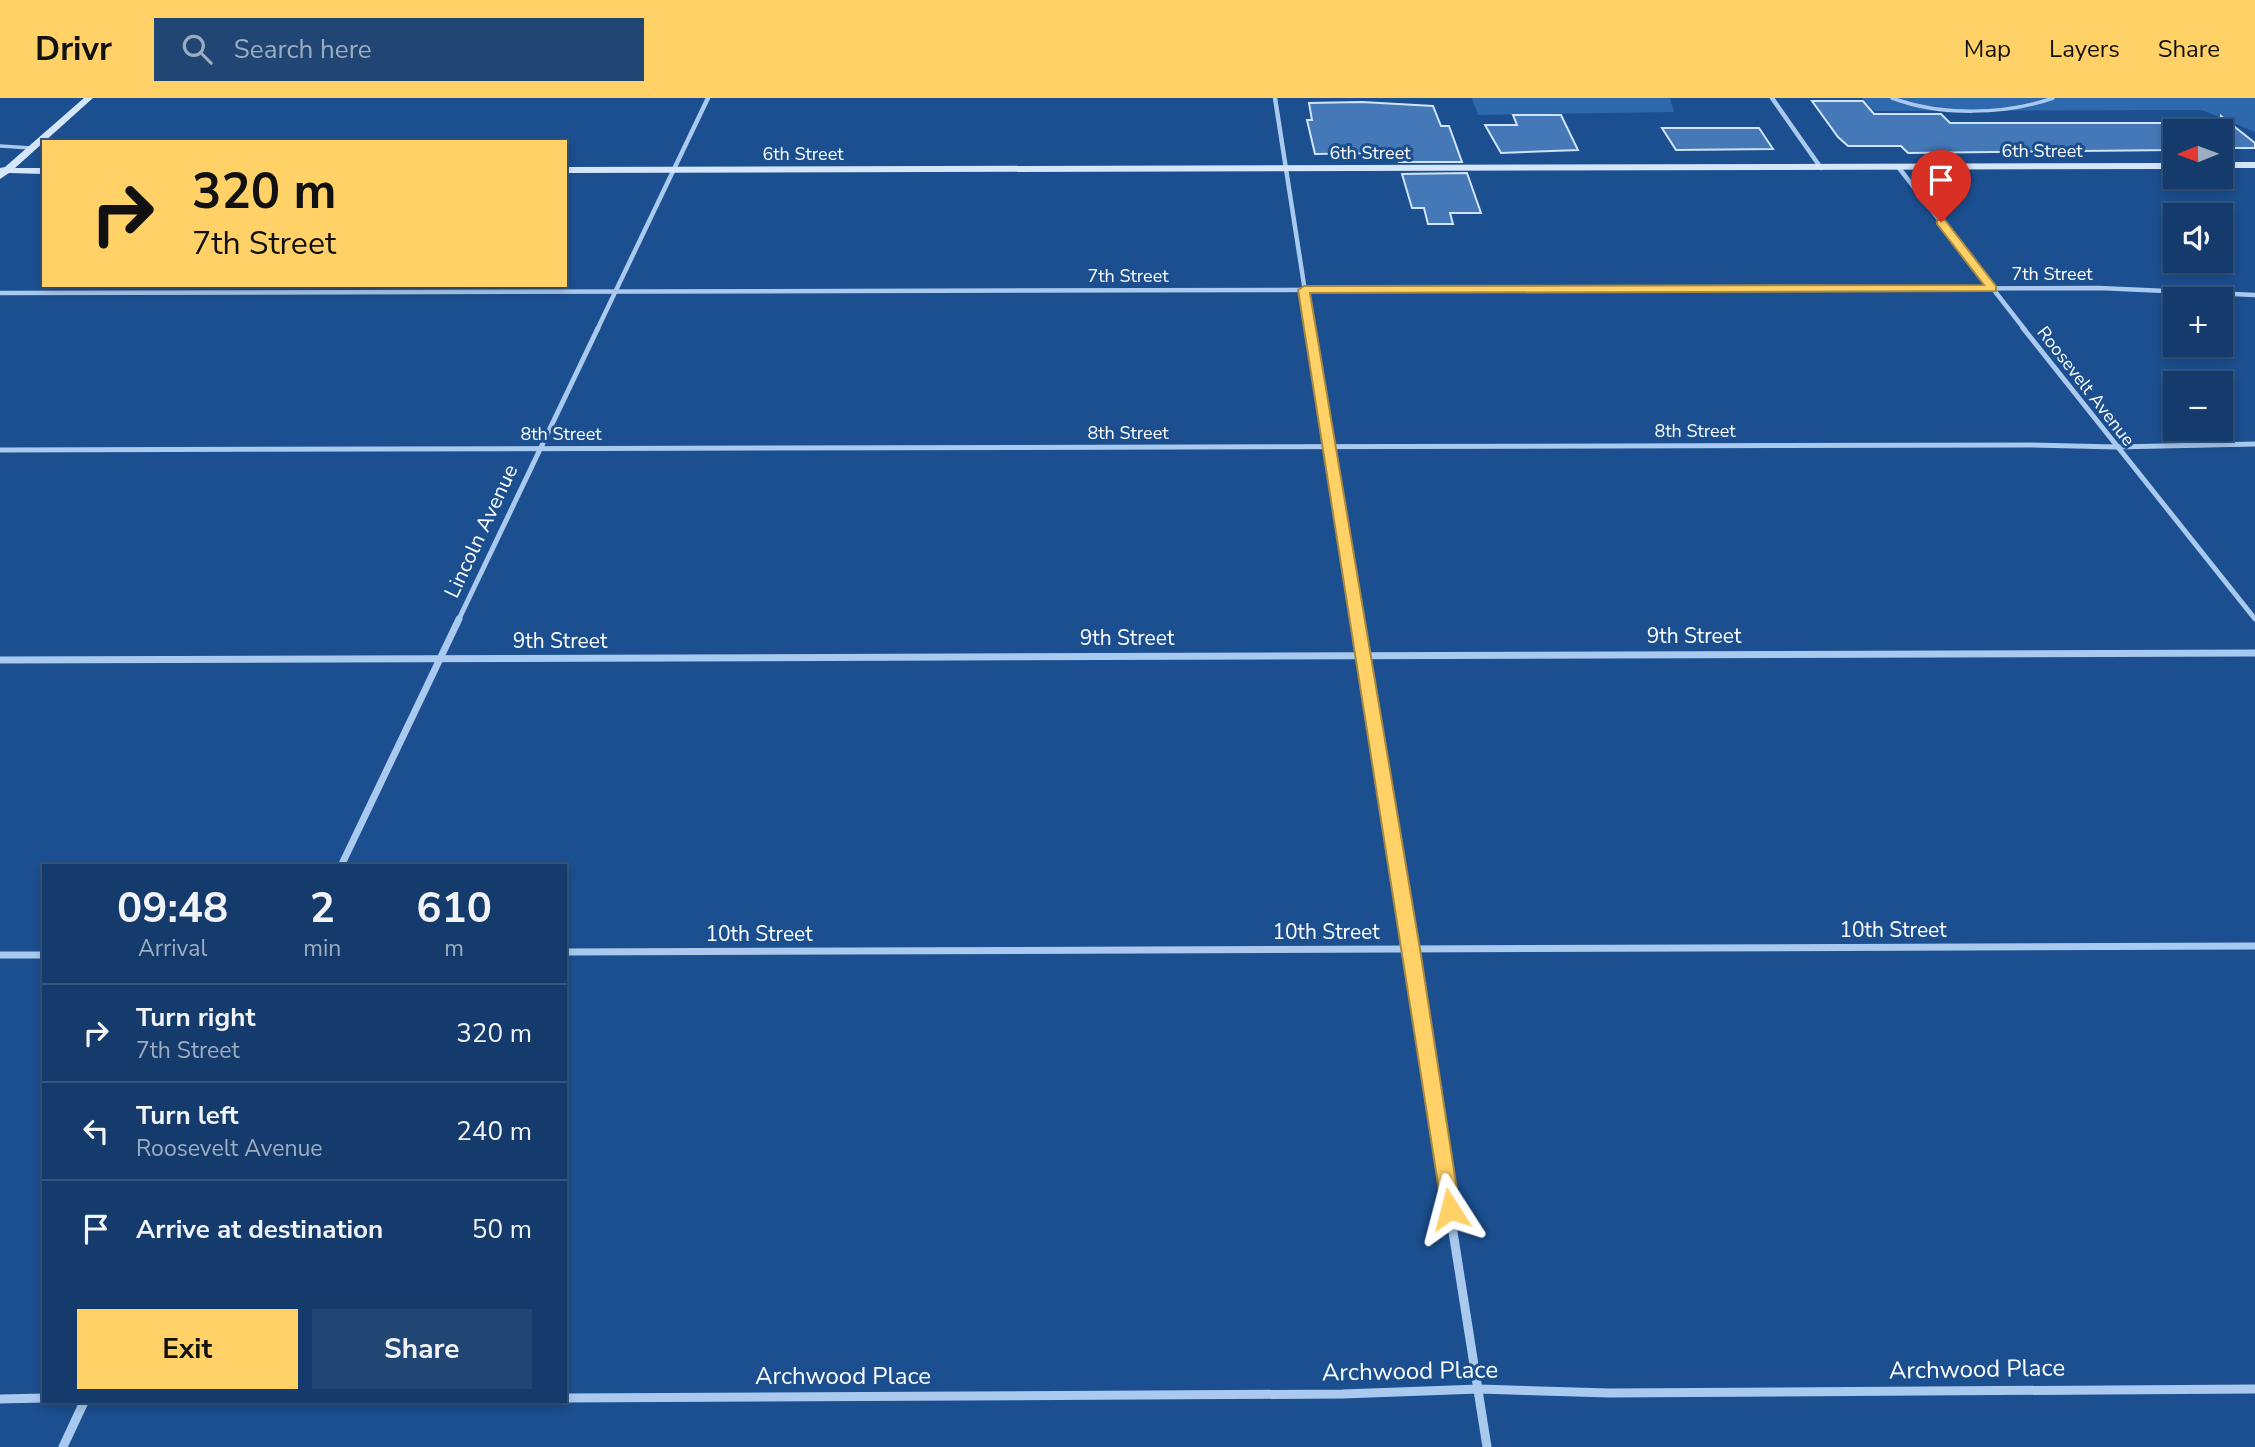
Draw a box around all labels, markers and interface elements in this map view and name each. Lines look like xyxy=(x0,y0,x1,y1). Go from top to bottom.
search box xyxy=(154,18,644,81)
text: Drivr xyxy=(35,27,112,72)
icon: search xyxy=(178,30,216,68)
text: Search here xyxy=(234,32,372,67)
text: Map xyxy=(1964,33,2011,65)
text: Layers xyxy=(2049,33,2120,65)
text: Share xyxy=(2158,33,2220,65)
north arrow xyxy=(2163,119,2233,189)
map controls xyxy=(2163,119,2233,441)
street label: 6th Street xyxy=(2001,139,2083,163)
street label: 6th Street xyxy=(1329,141,1411,165)
street label: 6th Street xyxy=(762,142,844,166)
pin xyxy=(1911,150,1971,222)
text: 320 m xyxy=(192,158,336,225)
icon: arrive xyxy=(1922,161,1960,199)
icon: right xyxy=(77,168,168,259)
button: sound xyxy=(2163,203,2233,273)
text: 7th Street xyxy=(192,222,336,265)
street label: 7th Street xyxy=(2011,262,2093,286)
street label: 7th Street xyxy=(1087,264,1169,288)
button: + xyxy=(2163,287,2233,357)
street label: Roosevelt Avenue xyxy=(2032,321,2140,451)
button: − xyxy=(2163,371,2233,441)
street label: 8th Street xyxy=(1654,419,1736,443)
street label: 8th Street xyxy=(1087,421,1169,445)
street label: 8th Street xyxy=(520,422,602,446)
street label: Lincoln Avenue xyxy=(438,460,524,602)
street label: 9th Street xyxy=(1647,622,1742,650)
street label: 9th Street xyxy=(1080,624,1175,652)
street label: 9th Street xyxy=(513,627,608,655)
text: 09:48 xyxy=(117,880,228,937)
text: 2 xyxy=(310,880,335,937)
text: 610 xyxy=(416,880,492,937)
street label: 10th Street xyxy=(1839,916,1947,944)
street label: 10th Street xyxy=(1272,918,1380,946)
street label: 10th Street xyxy=(705,920,813,948)
text: Arrival xyxy=(138,933,207,964)
text: min xyxy=(303,933,341,964)
text: m xyxy=(444,933,464,964)
text: Turn right xyxy=(136,1000,255,1035)
icon: right xyxy=(77,1014,115,1052)
text: 320 m xyxy=(456,1016,532,1051)
text: 7th Street xyxy=(136,1035,240,1066)
text: Turn left xyxy=(136,1098,239,1133)
icon: left xyxy=(77,1112,115,1150)
text: 240 m xyxy=(456,1114,532,1149)
text: Roosevelt Avenue xyxy=(136,1133,323,1164)
position arrow xyxy=(1413,1172,1487,1246)
icon: arrive xyxy=(77,1210,115,1248)
text: Arrive at destination xyxy=(136,1212,383,1247)
text: 50 m xyxy=(472,1212,532,1247)
button: Exit xyxy=(77,1309,298,1389)
button: Share xyxy=(312,1309,532,1389)
street label: Archwood Place xyxy=(1889,1351,2065,1387)
street label: Archwood Place xyxy=(1322,1353,1498,1389)
street label: Archwood Place xyxy=(755,1360,931,1392)

